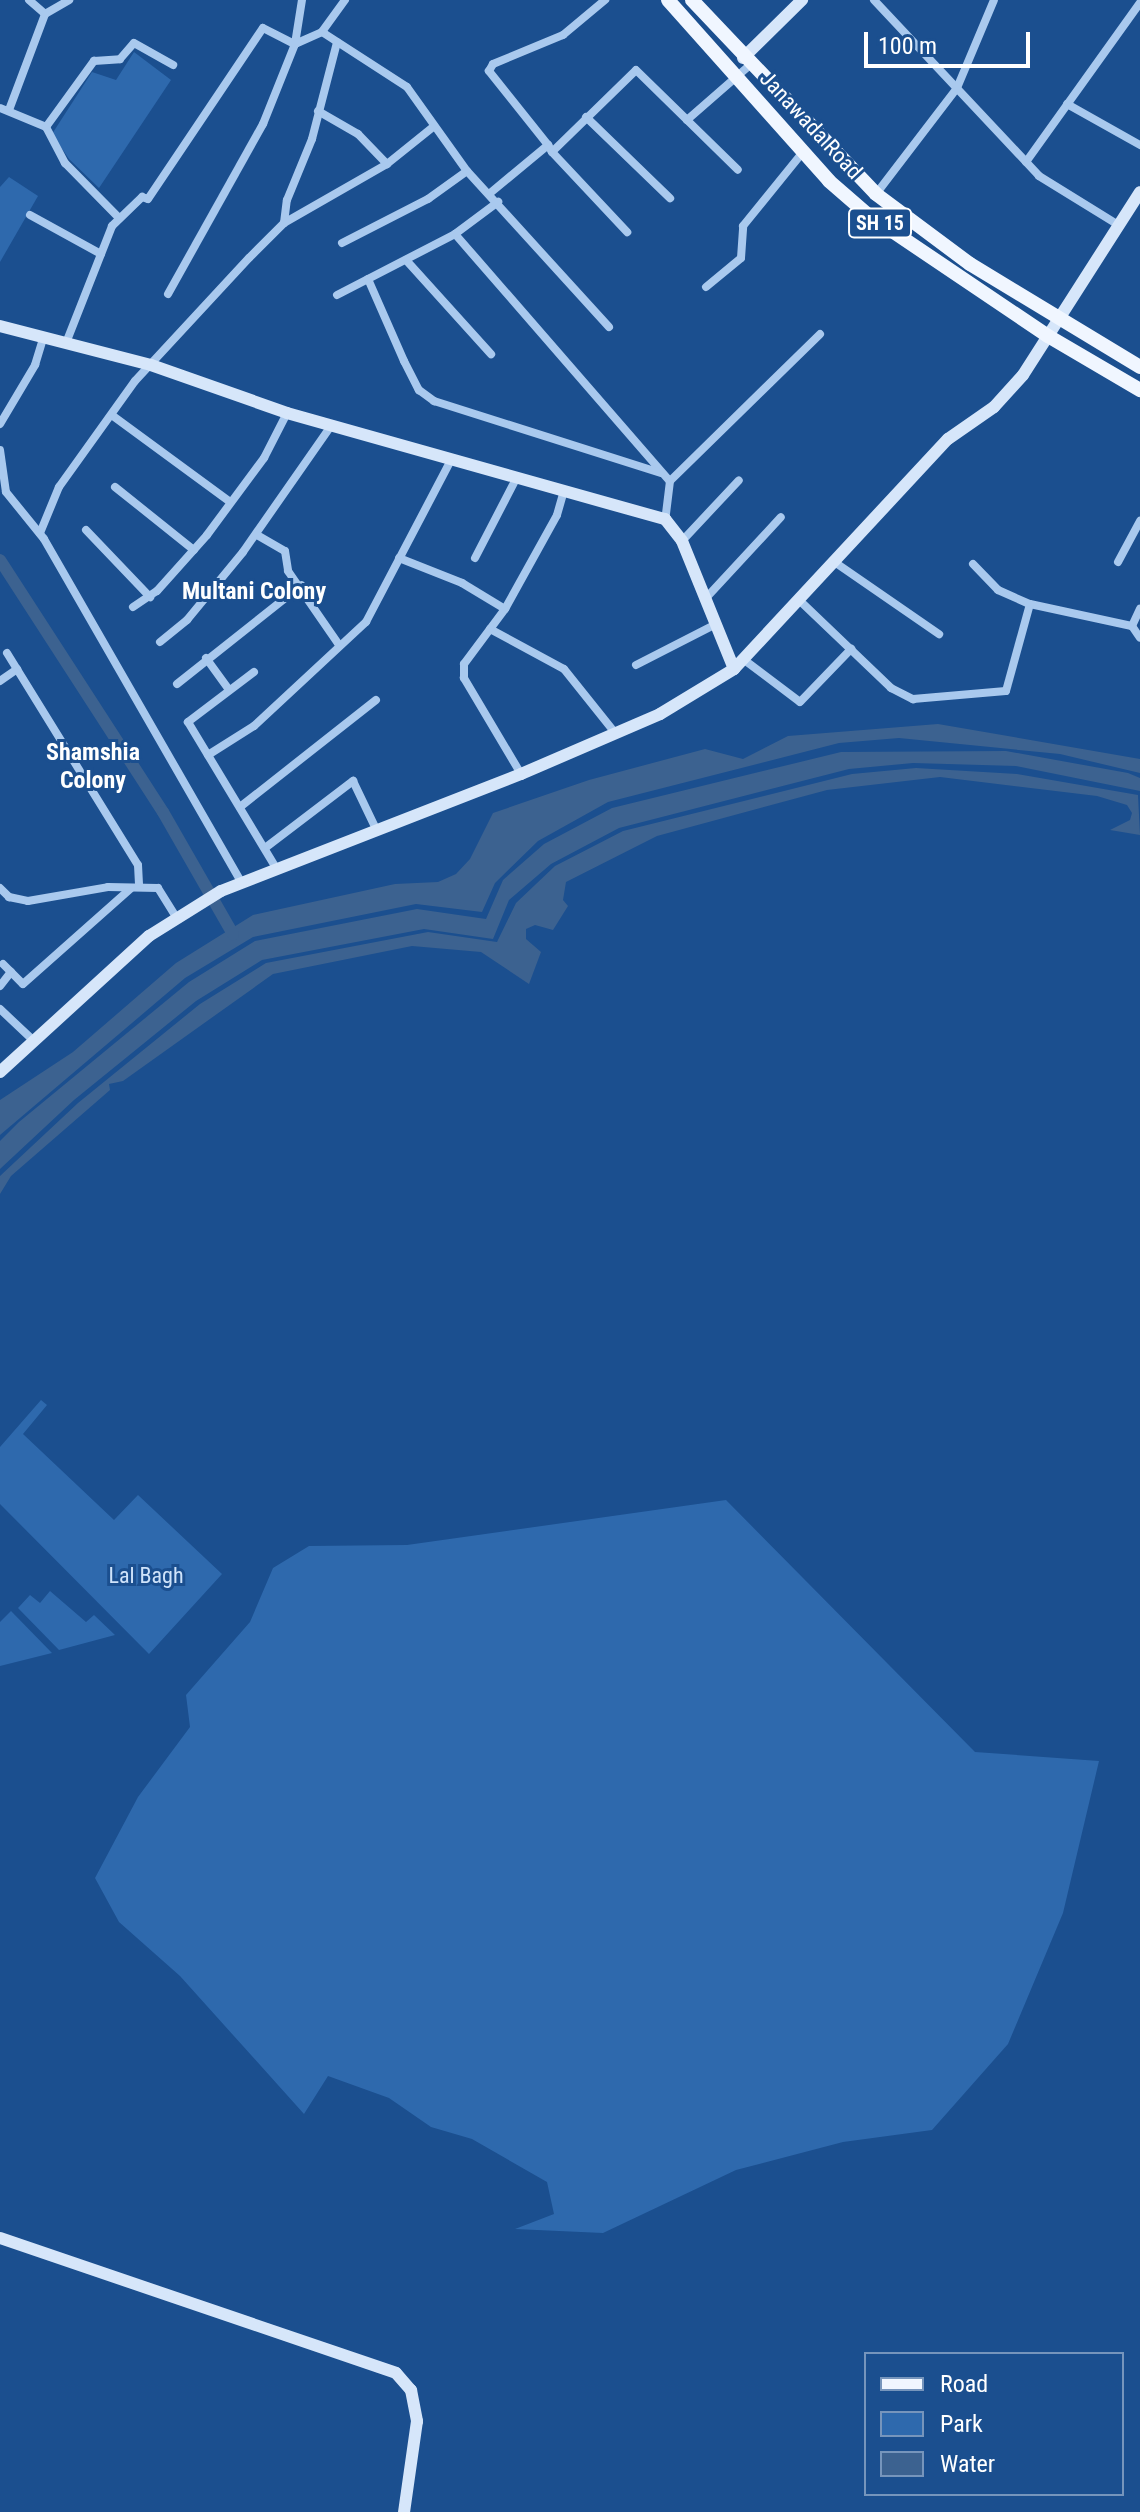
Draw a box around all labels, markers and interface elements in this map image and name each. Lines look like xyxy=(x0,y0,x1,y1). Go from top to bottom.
scale bar xyxy=(868,16,1034,66)
text: 100 m xyxy=(878,32,937,60)
street label: Janawada Road xyxy=(754,66,868,184)
road number: SH 15 xyxy=(848,207,912,239)
district label: Multani Colony xyxy=(182,578,326,606)
district label: Shamshia Colony xyxy=(46,739,140,795)
park label: Lal Bagh xyxy=(108,1563,184,1589)
legend xyxy=(864,2352,1124,2496)
text: Road xyxy=(940,2370,988,2398)
text: Park xyxy=(940,2410,983,2438)
text: Water xyxy=(940,2450,995,2478)

